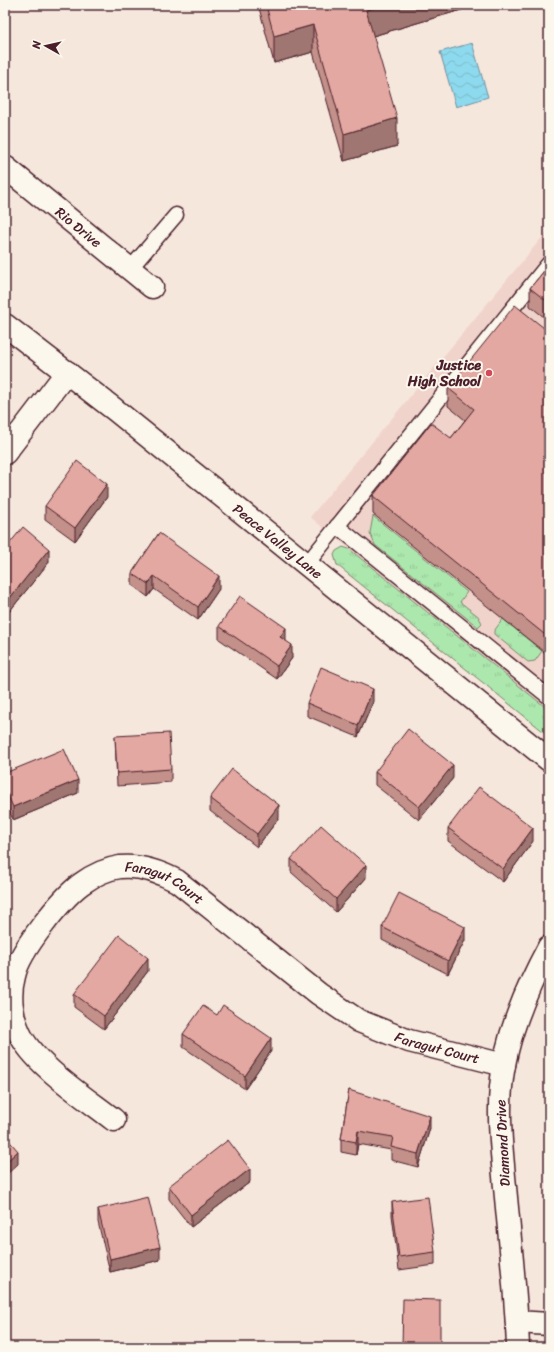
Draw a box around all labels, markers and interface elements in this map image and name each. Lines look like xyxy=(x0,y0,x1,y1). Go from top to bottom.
north arrow xyxy=(26,26,66,66)
text: N xyxy=(27,39,47,51)
street label: Rio Drive xyxy=(49,200,108,254)
place label: Justice High School xyxy=(407,353,482,394)
marker: Justice High School xyxy=(484,368,494,378)
street label: Peace Valley Lane xyxy=(227,497,328,585)
street label: Faragut Court xyxy=(125,854,210,911)
street label: Faragut Court xyxy=(391,1024,482,1071)
street label: Diamond Drive xyxy=(488,1099,518,1187)

